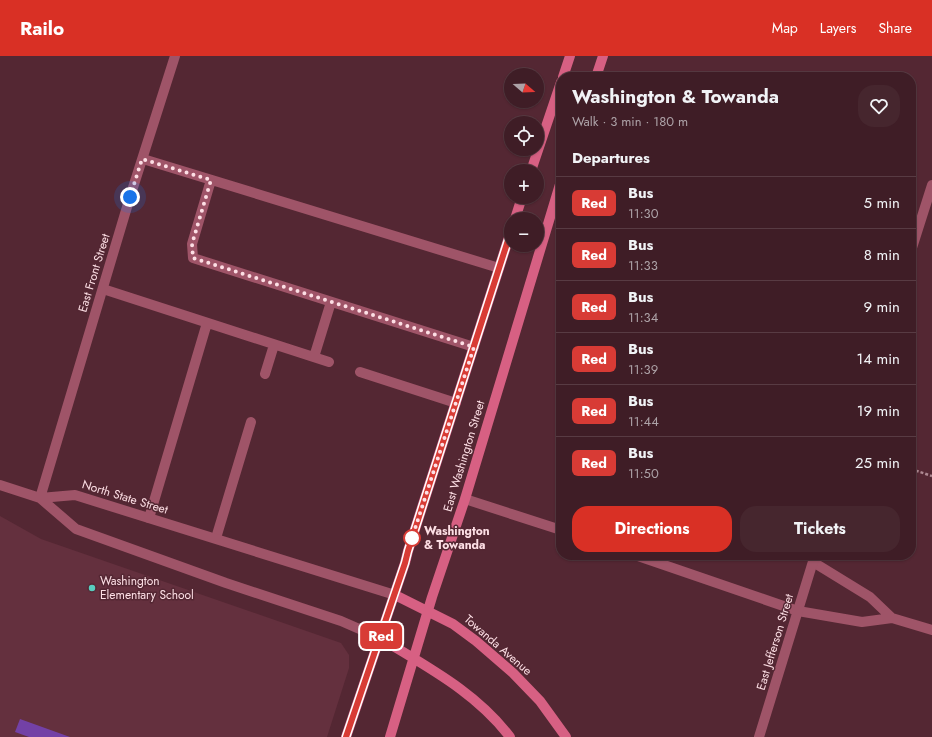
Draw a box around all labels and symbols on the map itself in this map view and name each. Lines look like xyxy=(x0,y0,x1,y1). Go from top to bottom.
north arrow xyxy=(504,68,544,108)
your location xyxy=(120,187,140,207)
street label: East Front Street xyxy=(73,231,115,315)
street label: East Washington Street xyxy=(439,398,490,514)
street label: North State Street xyxy=(80,475,170,519)
place label: Washington & Towanda xyxy=(424,522,490,554)
marker: Washington & Towanda xyxy=(403,529,421,547)
place label: Washington Elementary School xyxy=(100,572,194,604)
marker: Washington Elementary School xyxy=(87,583,97,593)
street label: East Jefferson Street xyxy=(752,592,798,692)
street label: Towanda Avenue xyxy=(460,610,536,680)
line badge: Red xyxy=(358,623,404,649)

